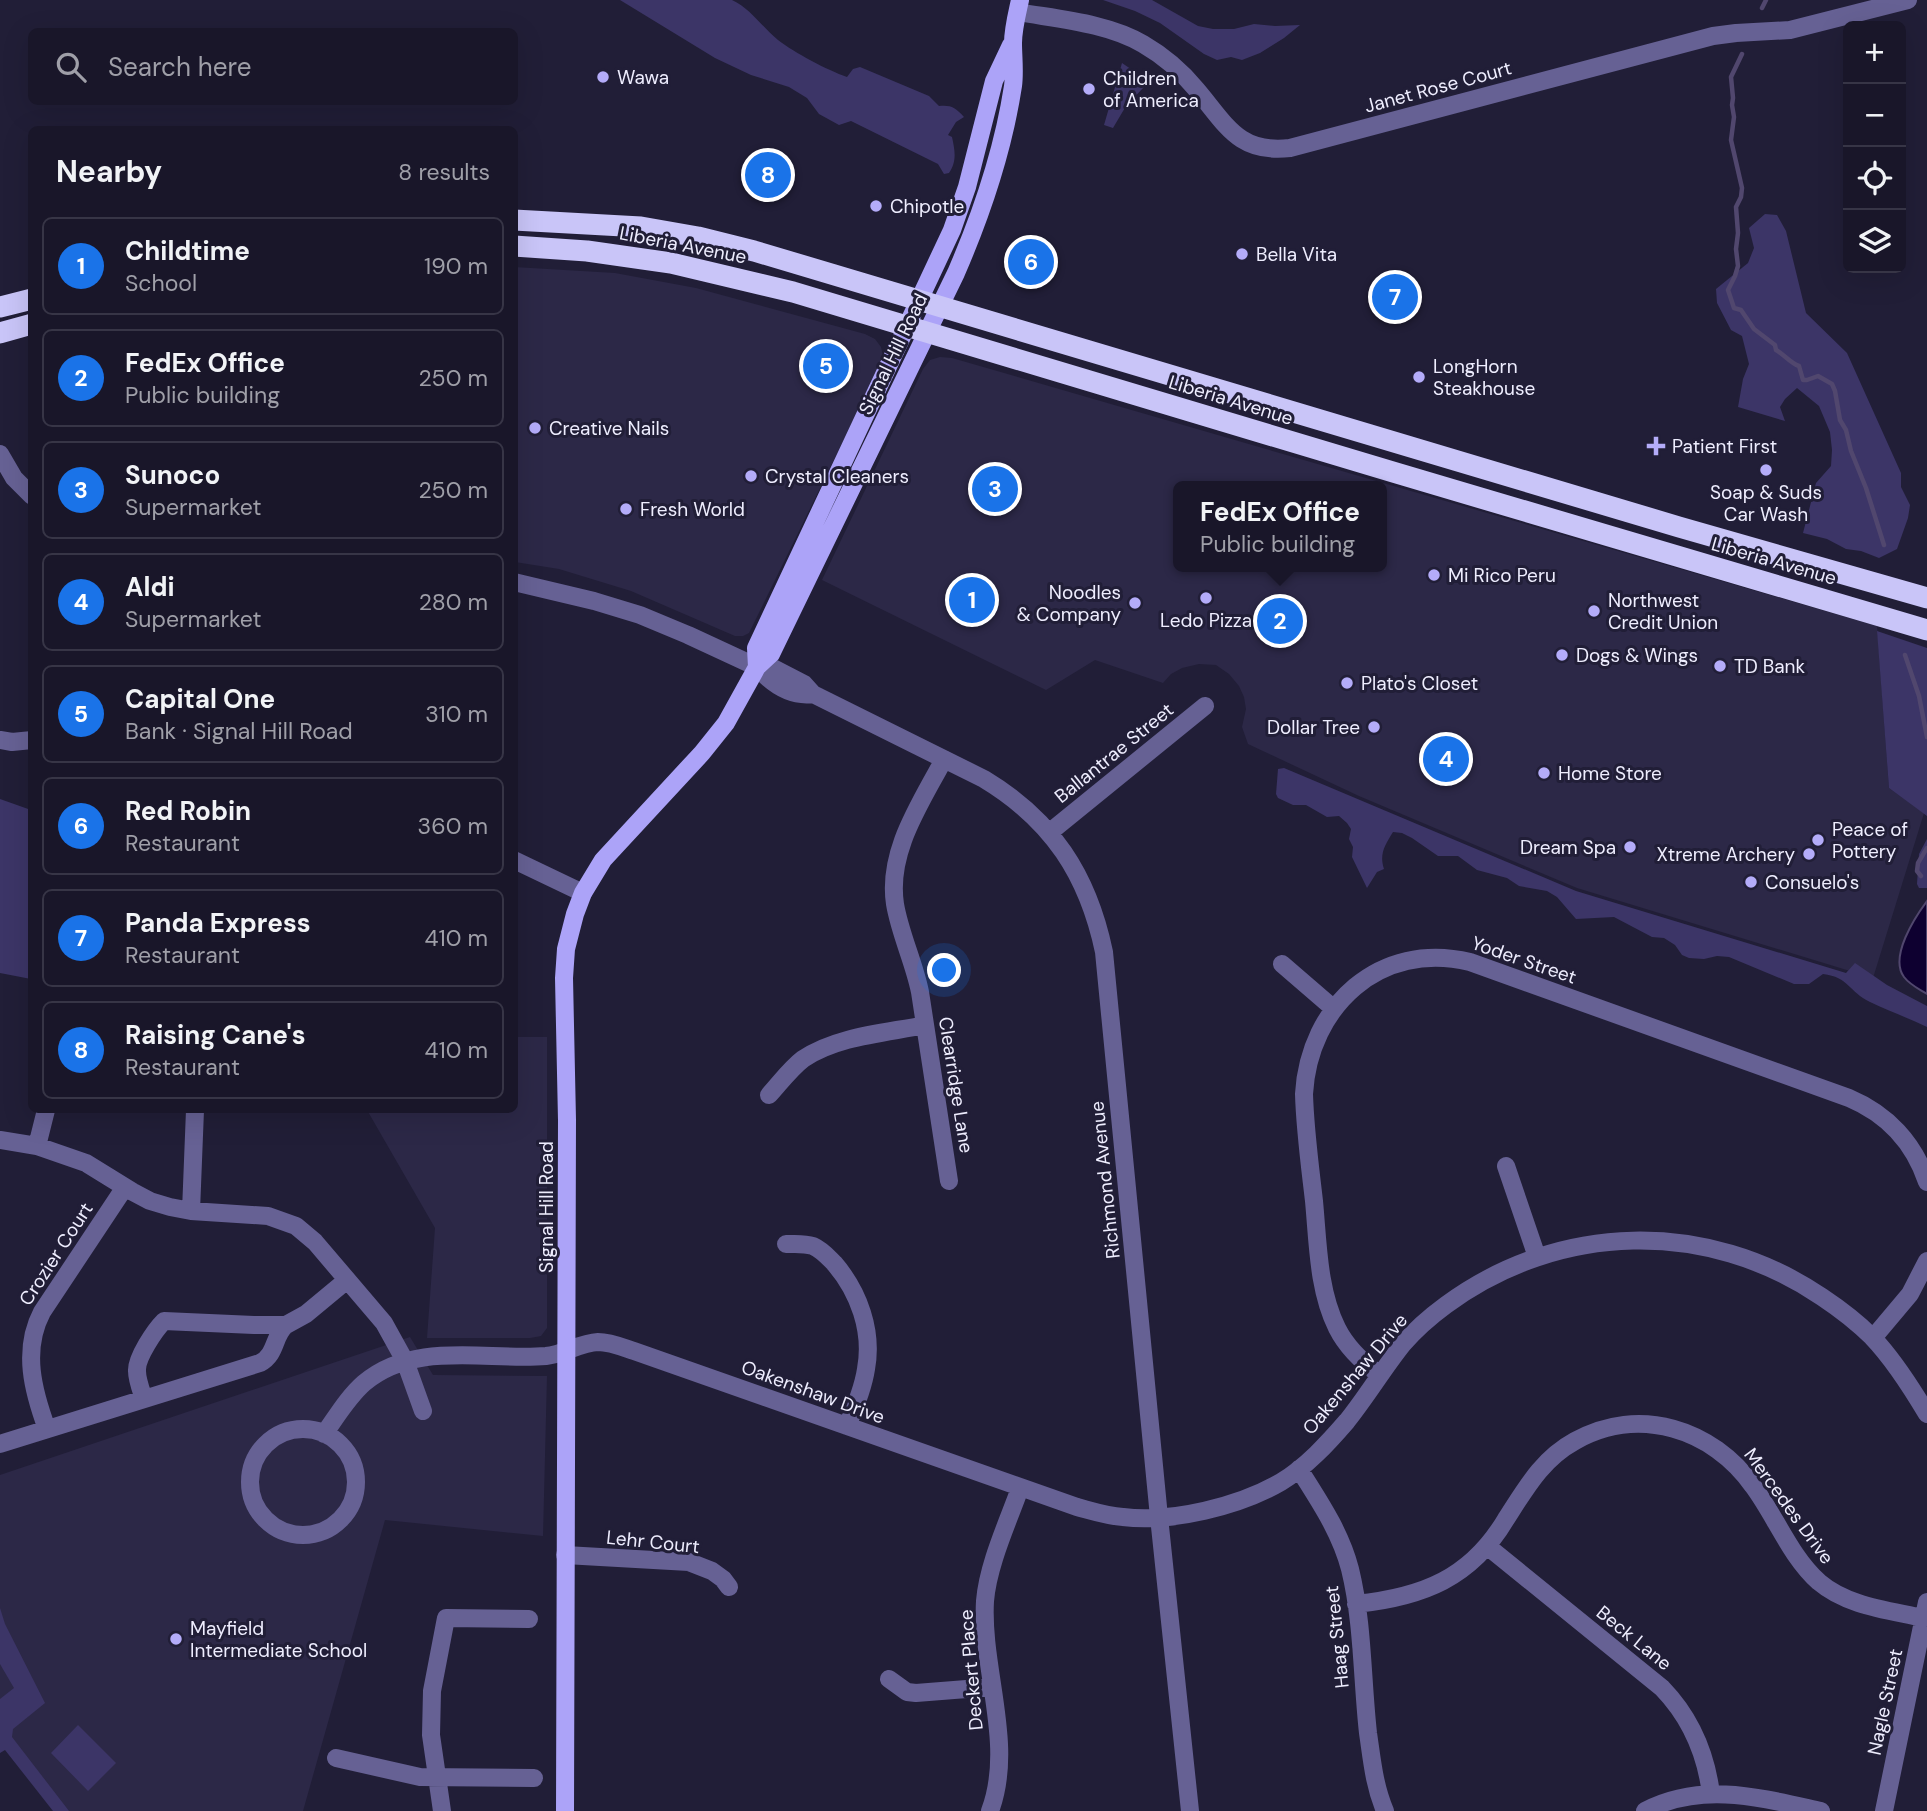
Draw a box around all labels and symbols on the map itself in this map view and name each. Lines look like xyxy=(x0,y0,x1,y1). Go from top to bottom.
street label: Janet Rose Court xyxy=(1362,55,1514,119)
place label: Wawa xyxy=(617,65,669,90)
place label: Children of America xyxy=(1103,66,1199,113)
marker: Wawa xyxy=(595,69,611,85)
marker: Children of America xyxy=(1081,81,1097,97)
pin: 8 xyxy=(745,149,791,201)
place label: Chipotle xyxy=(890,194,964,219)
marker: Chipotle xyxy=(868,198,884,214)
street label: Liberia Avenue xyxy=(617,220,749,270)
pin: 6 xyxy=(1008,236,1054,288)
place label: Bella Vita xyxy=(1256,242,1337,267)
marker: Bella Vita xyxy=(1234,246,1250,262)
pin: 7 xyxy=(1372,271,1418,323)
street label: Signal Hill Road xyxy=(853,289,933,419)
pin: 5 xyxy=(803,340,849,392)
place label: LongHorn Steakhouse xyxy=(1433,354,1535,401)
street label: Liberia Avenue xyxy=(1166,369,1296,431)
marker: LongHorn Steakhouse xyxy=(1411,369,1427,385)
place label: Creative Nails xyxy=(549,416,669,441)
marker: Creative Nails xyxy=(527,420,543,436)
place label: Patient First xyxy=(1672,434,1777,459)
marker: Patient First xyxy=(1646,436,1666,456)
marker: Soap & Suds Car Wash xyxy=(1758,462,1774,478)
pin: 3 xyxy=(972,463,1018,515)
place label: Crystal Cleaners xyxy=(765,464,909,489)
marker: Crystal Cleaners xyxy=(743,468,759,484)
place label: Soap & Suds Car Wash xyxy=(1710,480,1822,527)
place label: Fresh World xyxy=(640,497,745,522)
marker: Fresh World xyxy=(618,501,634,517)
street label: Liberia Avenue xyxy=(1709,531,1839,591)
place label: Mi Rico Peru xyxy=(1448,563,1556,588)
marker: Mi Rico Peru xyxy=(1426,567,1442,583)
pin: 1 xyxy=(949,574,995,626)
place label: Noodles & Company xyxy=(1017,580,1121,627)
place label: Northwest Credit Union xyxy=(1608,588,1718,635)
marker: Ledo Pizza xyxy=(1198,590,1214,606)
marker: Noodles & Company xyxy=(1127,595,1143,611)
pin: 2 xyxy=(1257,595,1303,647)
marker: Northwest Credit Union xyxy=(1586,603,1602,619)
place label: Ledo Pizza xyxy=(1160,608,1252,633)
place label: Dogs & Wings xyxy=(1576,643,1698,668)
marker: Dogs & Wings xyxy=(1554,647,1570,663)
place label: TD Bank xyxy=(1734,654,1805,679)
marker: TD Bank xyxy=(1712,658,1728,674)
place label: Plato's Closet xyxy=(1361,671,1478,696)
marker: Plato's Closet xyxy=(1339,675,1355,691)
street label: Ballantrae Street xyxy=(1049,697,1179,809)
place label: Dollar Tree xyxy=(1267,715,1360,740)
marker: Dollar Tree xyxy=(1366,719,1382,735)
pin: 4 xyxy=(1423,733,1469,785)
place label: Home Store xyxy=(1558,761,1662,786)
marker: Home Store xyxy=(1536,765,1552,781)
place label: Peace of Pottery xyxy=(1832,817,1908,864)
marker: Peace of Pottery xyxy=(1810,832,1826,848)
place label: Dream Spa xyxy=(1520,835,1616,860)
marker: Dream Spa xyxy=(1622,839,1638,855)
place label: Xtreme Archery xyxy=(1656,842,1795,867)
marker: Xtreme Archery xyxy=(1801,846,1817,862)
place label: Consuelo's xyxy=(1765,870,1859,895)
marker: Consuelo's xyxy=(1743,874,1759,890)
street label: Yoder Street xyxy=(1468,930,1580,990)
your location xyxy=(927,953,961,987)
street label: Clearridge Lane xyxy=(933,1015,979,1155)
street label: Richmond Avenue xyxy=(1084,1100,1126,1260)
street label: Signal Hill Road xyxy=(534,1141,559,1273)
street label: Crozier Court xyxy=(13,1198,99,1310)
street label: Oakenshaw Drive xyxy=(1297,1308,1413,1440)
street label: Oakenshaw Drive xyxy=(738,1354,888,1430)
street label: Mercedes Drive xyxy=(1739,1443,1839,1569)
street label: Lehr Court xyxy=(605,1525,701,1559)
street label: Haag Street xyxy=(1319,1584,1355,1690)
street label: Beck Lane xyxy=(1591,1600,1677,1676)
street label: Deckert Place xyxy=(953,1609,989,1731)
place label: Mayfield Intermediate School xyxy=(190,1616,367,1663)
marker: Mayfield Intermediate School xyxy=(168,1631,184,1647)
street label: Nagle Street xyxy=(1862,1647,1908,1757)

